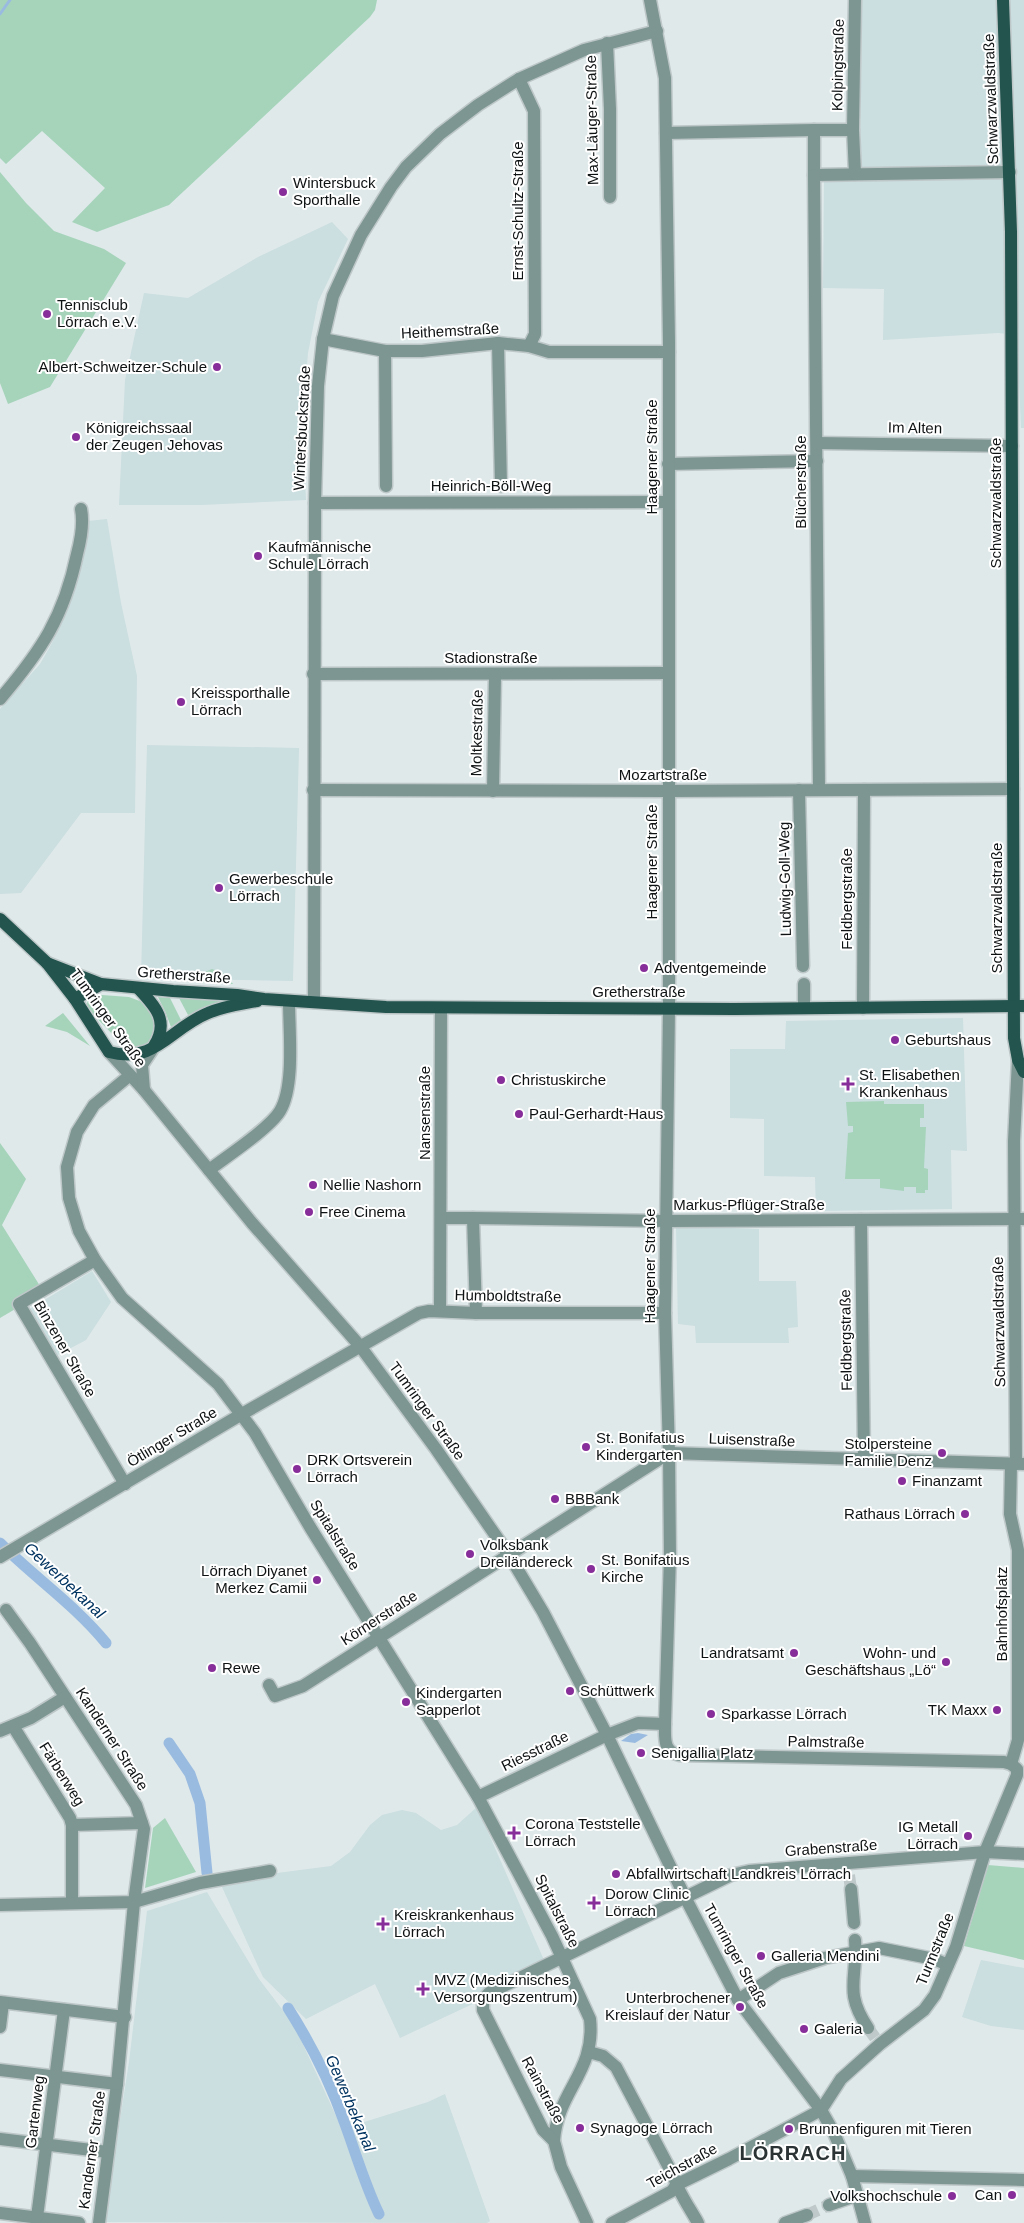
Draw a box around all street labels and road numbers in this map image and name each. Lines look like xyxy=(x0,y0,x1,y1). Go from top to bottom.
street label: Kolpingstraße xyxy=(828,19,847,111)
street label: Schwarzwaldstraße xyxy=(980,33,1001,165)
street label: Max-Läuger-Straße xyxy=(582,55,601,185)
street label: Ernst-Schultz-Straße xyxy=(509,141,526,281)
street label: Heithemstraße xyxy=(400,319,500,342)
street label: Wintersbuckstraße xyxy=(290,365,313,491)
street label: Haagener Straße xyxy=(643,399,660,515)
street label: Im Alten xyxy=(888,419,942,436)
street label: Blücherstraße xyxy=(792,435,809,529)
street label: Schwarzwaldstraße xyxy=(987,438,1004,568)
street label: Heinrich-Böll-Weg xyxy=(431,477,551,494)
street label: Stadionstraße xyxy=(444,649,538,666)
street label: Moltkestraße xyxy=(467,689,486,776)
street label: Mozartstraße xyxy=(619,766,707,783)
street label: Haagener Straße xyxy=(643,804,660,920)
street label: Ludwig-Goll-Weg xyxy=(775,821,794,937)
street label: Schwarzwaldstraße xyxy=(988,843,1005,973)
street label: Feldbergstraße xyxy=(838,848,855,950)
street label: Gretherstraße xyxy=(137,963,231,986)
street label: Tumringer Straße xyxy=(67,965,150,1070)
street label: Gretherstraße xyxy=(592,983,686,1000)
street label: Nansenstraße xyxy=(416,1066,433,1160)
street label: Markus-Pflüger-Straße xyxy=(673,1196,825,1213)
street label: Haagener Straße xyxy=(641,1208,658,1324)
street label: Schwarzwaldstraße xyxy=(989,1256,1008,1388)
street label: Humboldtstraße xyxy=(455,1286,562,1305)
street label: Feldbergstraße xyxy=(836,1289,855,1391)
street label: Binzener Straße xyxy=(31,1298,100,1400)
street label: Tumringer Straße xyxy=(386,1358,469,1463)
street label: Ötlinger Straße xyxy=(124,1403,220,1470)
street label: Luisenstraße xyxy=(708,1429,796,1450)
street label: Spitalstraße xyxy=(307,1496,364,1573)
street label: Bahnhofsplatz xyxy=(993,1566,1010,1662)
street label: Körnerstraße xyxy=(337,1587,420,1649)
street label: Kanderner Straße xyxy=(73,1684,152,1793)
street label: Riesstraße xyxy=(498,1727,571,1774)
street label: Palmstraße xyxy=(788,1732,864,1751)
street label: Färberweg xyxy=(36,1739,89,1809)
street label: Grabenstraße xyxy=(784,1836,878,1859)
street label: Spitalstraße xyxy=(532,1871,583,1950)
street label: Tumringer Straße xyxy=(701,1900,772,2011)
street label: Turmstraße xyxy=(912,1910,957,1988)
street label: Rainstraße xyxy=(519,2053,568,2126)
street label: Gartenweg xyxy=(22,2074,47,2149)
street label: Kanderner Straße xyxy=(75,2090,108,2210)
street label: Teichstraße xyxy=(644,2139,720,2192)

